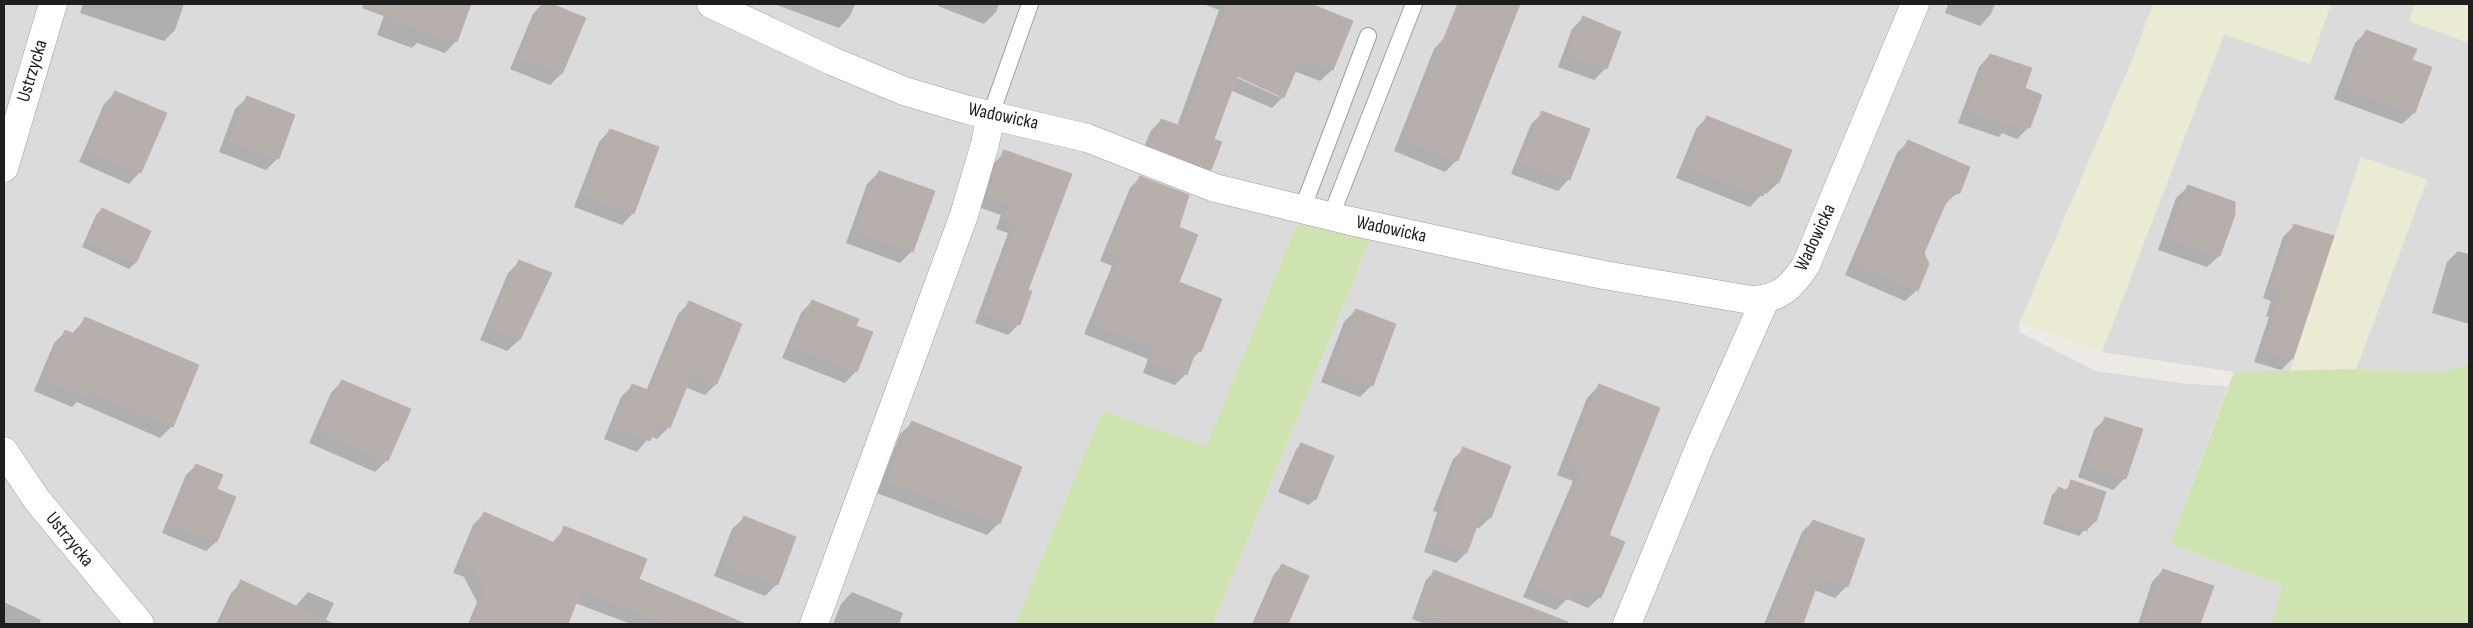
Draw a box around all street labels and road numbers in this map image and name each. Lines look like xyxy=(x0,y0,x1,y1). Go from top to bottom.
street label: Ustrzycka xyxy=(13,37,53,105)
street label: Wadowicka xyxy=(966,98,1040,136)
street label: Wadowicka xyxy=(1791,201,1841,275)
street label: Wadowicka xyxy=(1354,211,1428,249)
street label: Ustrzycka xyxy=(40,508,98,572)

